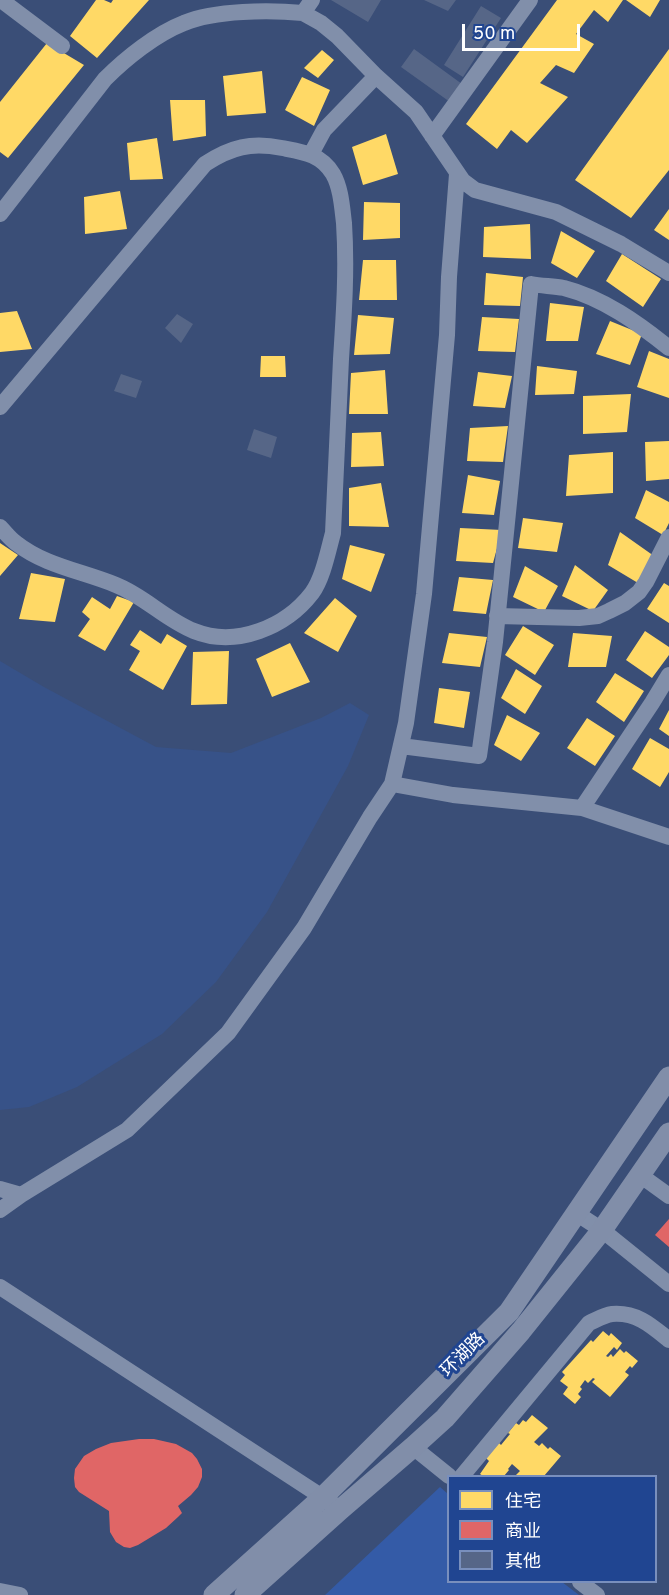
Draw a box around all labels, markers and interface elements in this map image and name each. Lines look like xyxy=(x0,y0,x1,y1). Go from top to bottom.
scale bar xyxy=(465,12,584,50)
text: 50 m xyxy=(473,23,515,46)
street label: 环湖路 xyxy=(437,1329,491,1383)
legend xyxy=(447,1475,657,1583)
text: 住宅 xyxy=(505,1491,541,1514)
text: 商业 xyxy=(505,1521,541,1544)
text: 其他 xyxy=(505,1551,541,1574)

